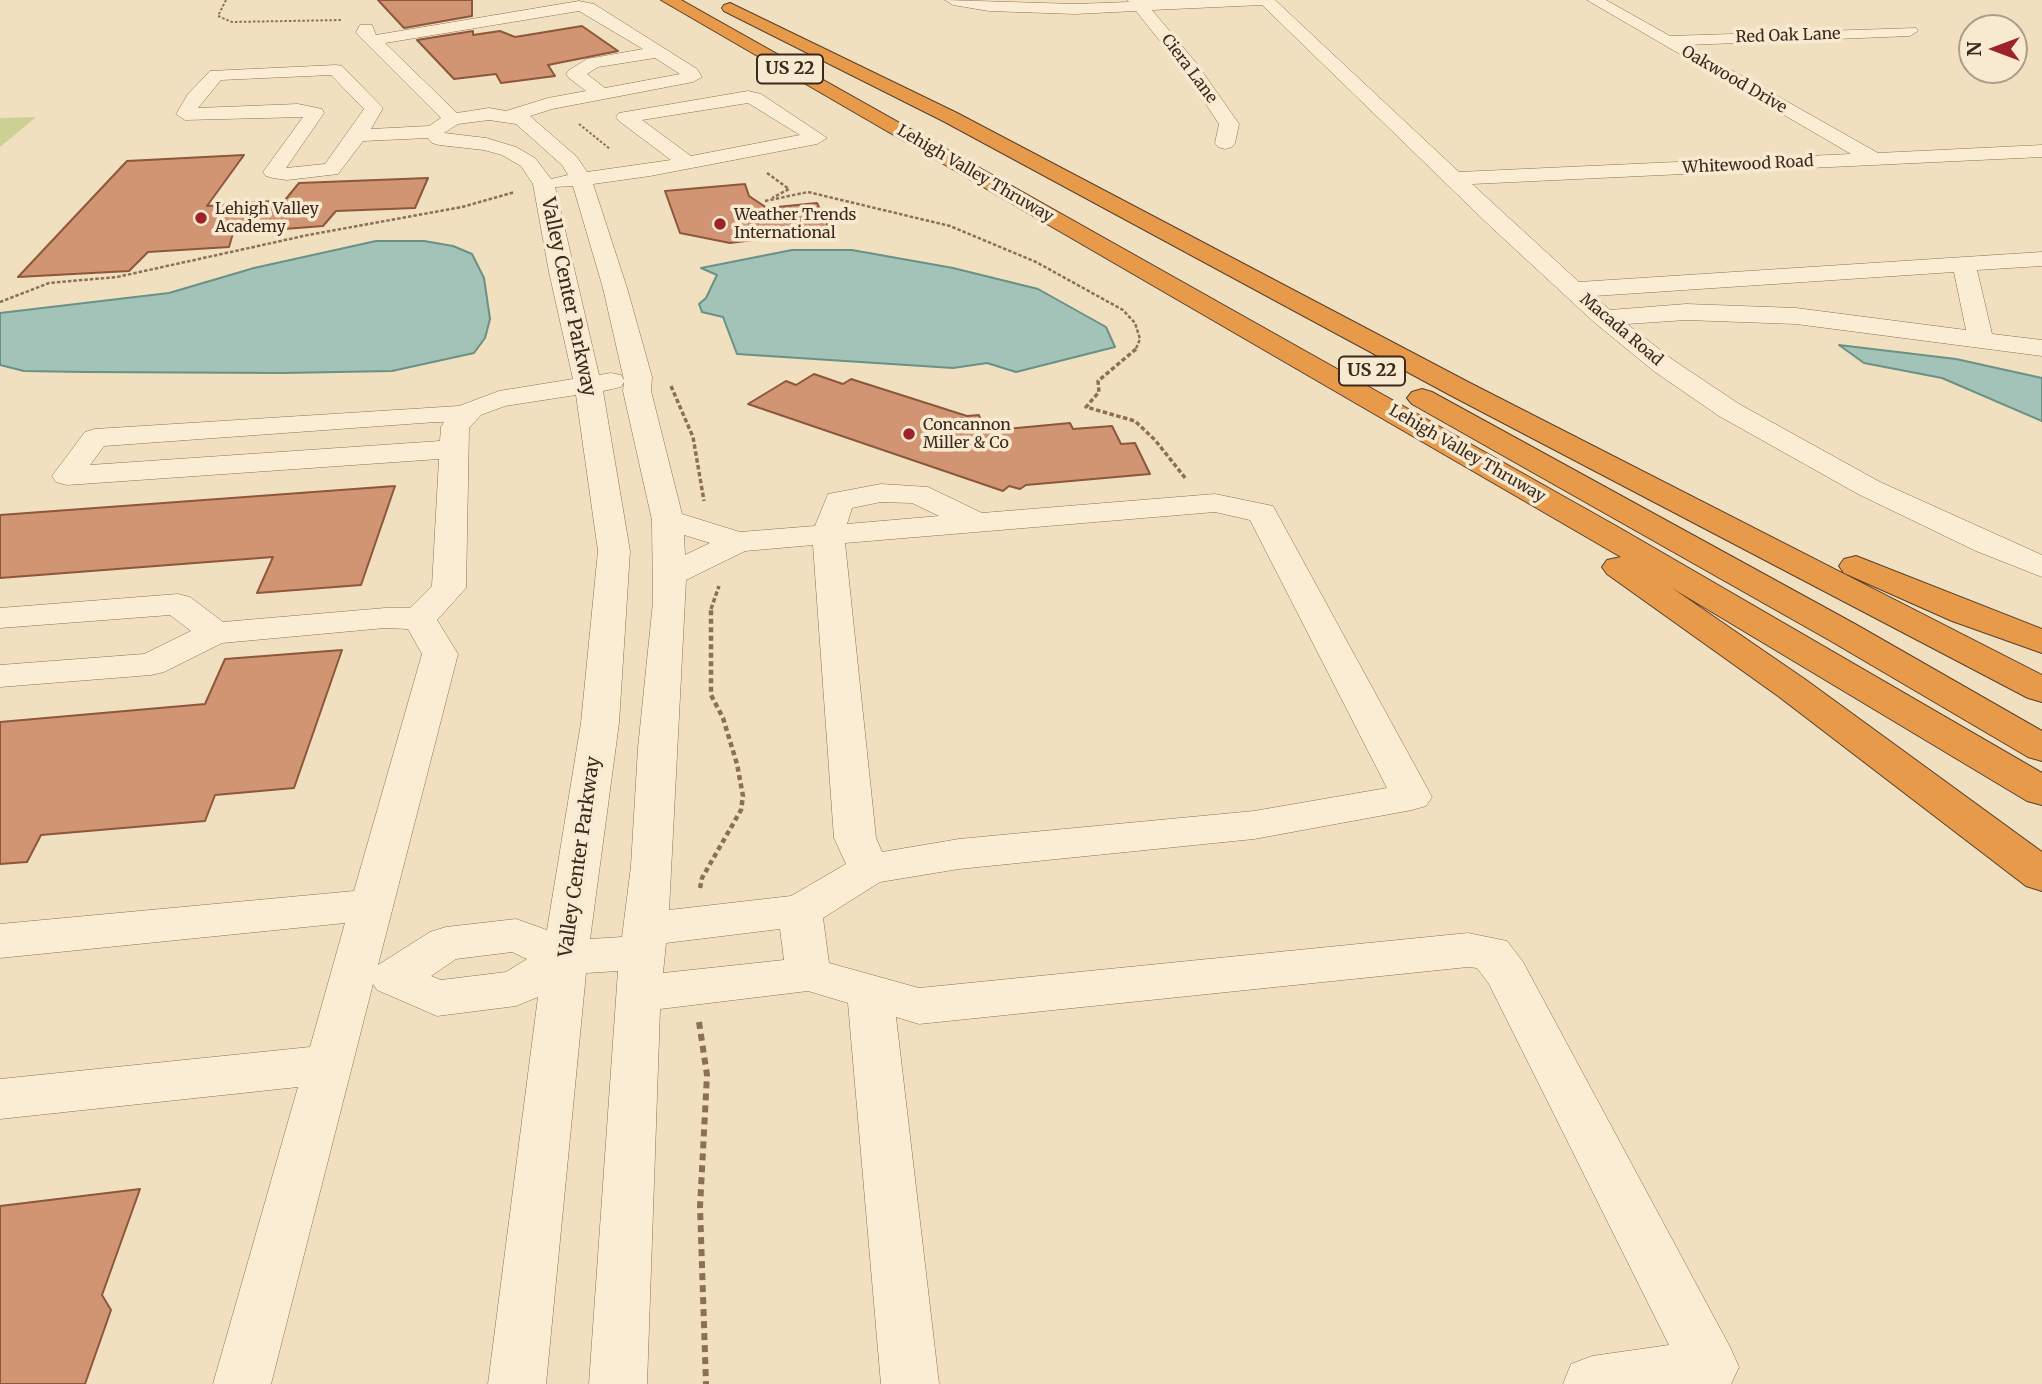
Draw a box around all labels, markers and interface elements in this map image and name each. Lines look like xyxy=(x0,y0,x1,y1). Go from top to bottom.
north arrow xyxy=(1958,14,2028,84)
street label: Red Oak Lane xyxy=(1735,25,1841,47)
street label: Ciera Lane xyxy=(1157,31,1221,107)
street label: Oakwood Drive xyxy=(1678,42,1790,118)
text: N xyxy=(1962,42,1986,57)
road number: US 22 xyxy=(757,55,823,84)
street label: Lehigh Valley Thruway xyxy=(893,121,1057,227)
street label: Whitewood Road xyxy=(1682,152,1814,178)
street label: Valley Center Parkway xyxy=(536,195,600,399)
place label: Lehigh Valley Academy xyxy=(215,199,319,237)
place label: Weather Trends International xyxy=(734,205,856,243)
marker: Lehigh Valley Academy xyxy=(193,210,209,226)
marker: Weather Trends International xyxy=(712,216,728,232)
street label: Macada Road xyxy=(1576,290,1666,370)
road number: US 22 xyxy=(1339,356,1405,386)
street label: Lehigh Valley Thruway xyxy=(1385,401,1549,507)
place label: Concannon Miller & Co xyxy=(923,415,1011,453)
marker: Concannon Miller & Co xyxy=(901,426,917,442)
street label: Valley Center Parkway xyxy=(555,755,605,959)

